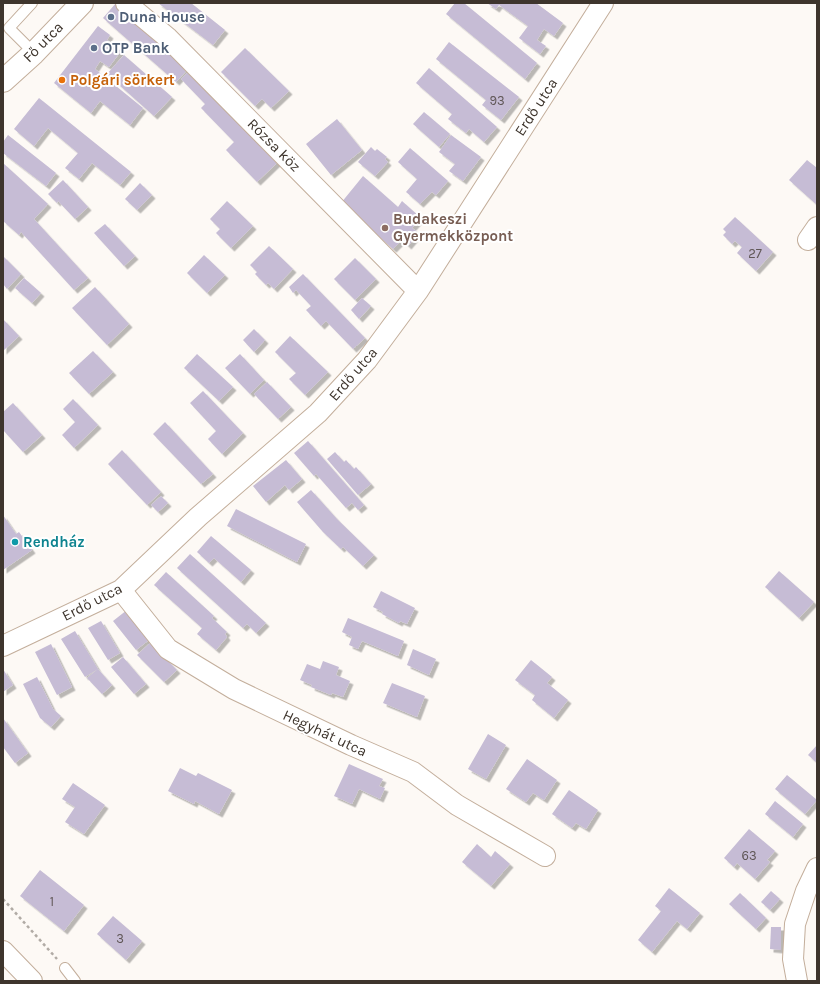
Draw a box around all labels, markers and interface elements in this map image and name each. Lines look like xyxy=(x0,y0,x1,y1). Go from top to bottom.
place label: Duna House xyxy=(119,8,205,26)
marker: Duna House xyxy=(106,12,116,22)
street label: Fő utca xyxy=(19,18,67,66)
place label: OTP Bank xyxy=(102,39,170,57)
marker: OTP Bank xyxy=(89,43,99,53)
place label: Polgári sörkert xyxy=(70,71,175,89)
marker: Polgári sörkert xyxy=(57,75,67,85)
street label: Erdő utca xyxy=(511,75,561,139)
house number: 93 xyxy=(489,93,505,108)
street label: Rózsa köz xyxy=(244,115,304,175)
place label: Budakeszi Gyermekközpont xyxy=(393,210,513,245)
marker: Budakeszi Gyermekközpont xyxy=(380,223,390,233)
house number: 27 xyxy=(748,246,762,261)
street label: Erdő utca xyxy=(325,343,381,405)
place label: Rendház xyxy=(23,533,85,551)
marker: Rendház xyxy=(10,537,20,547)
street label: Erdő utca xyxy=(59,579,125,625)
street label: Hegyhát utca xyxy=(280,706,370,760)
house number: 63 xyxy=(741,848,757,863)
house number: 1 xyxy=(50,894,54,909)
house number: 3 xyxy=(116,931,124,946)

